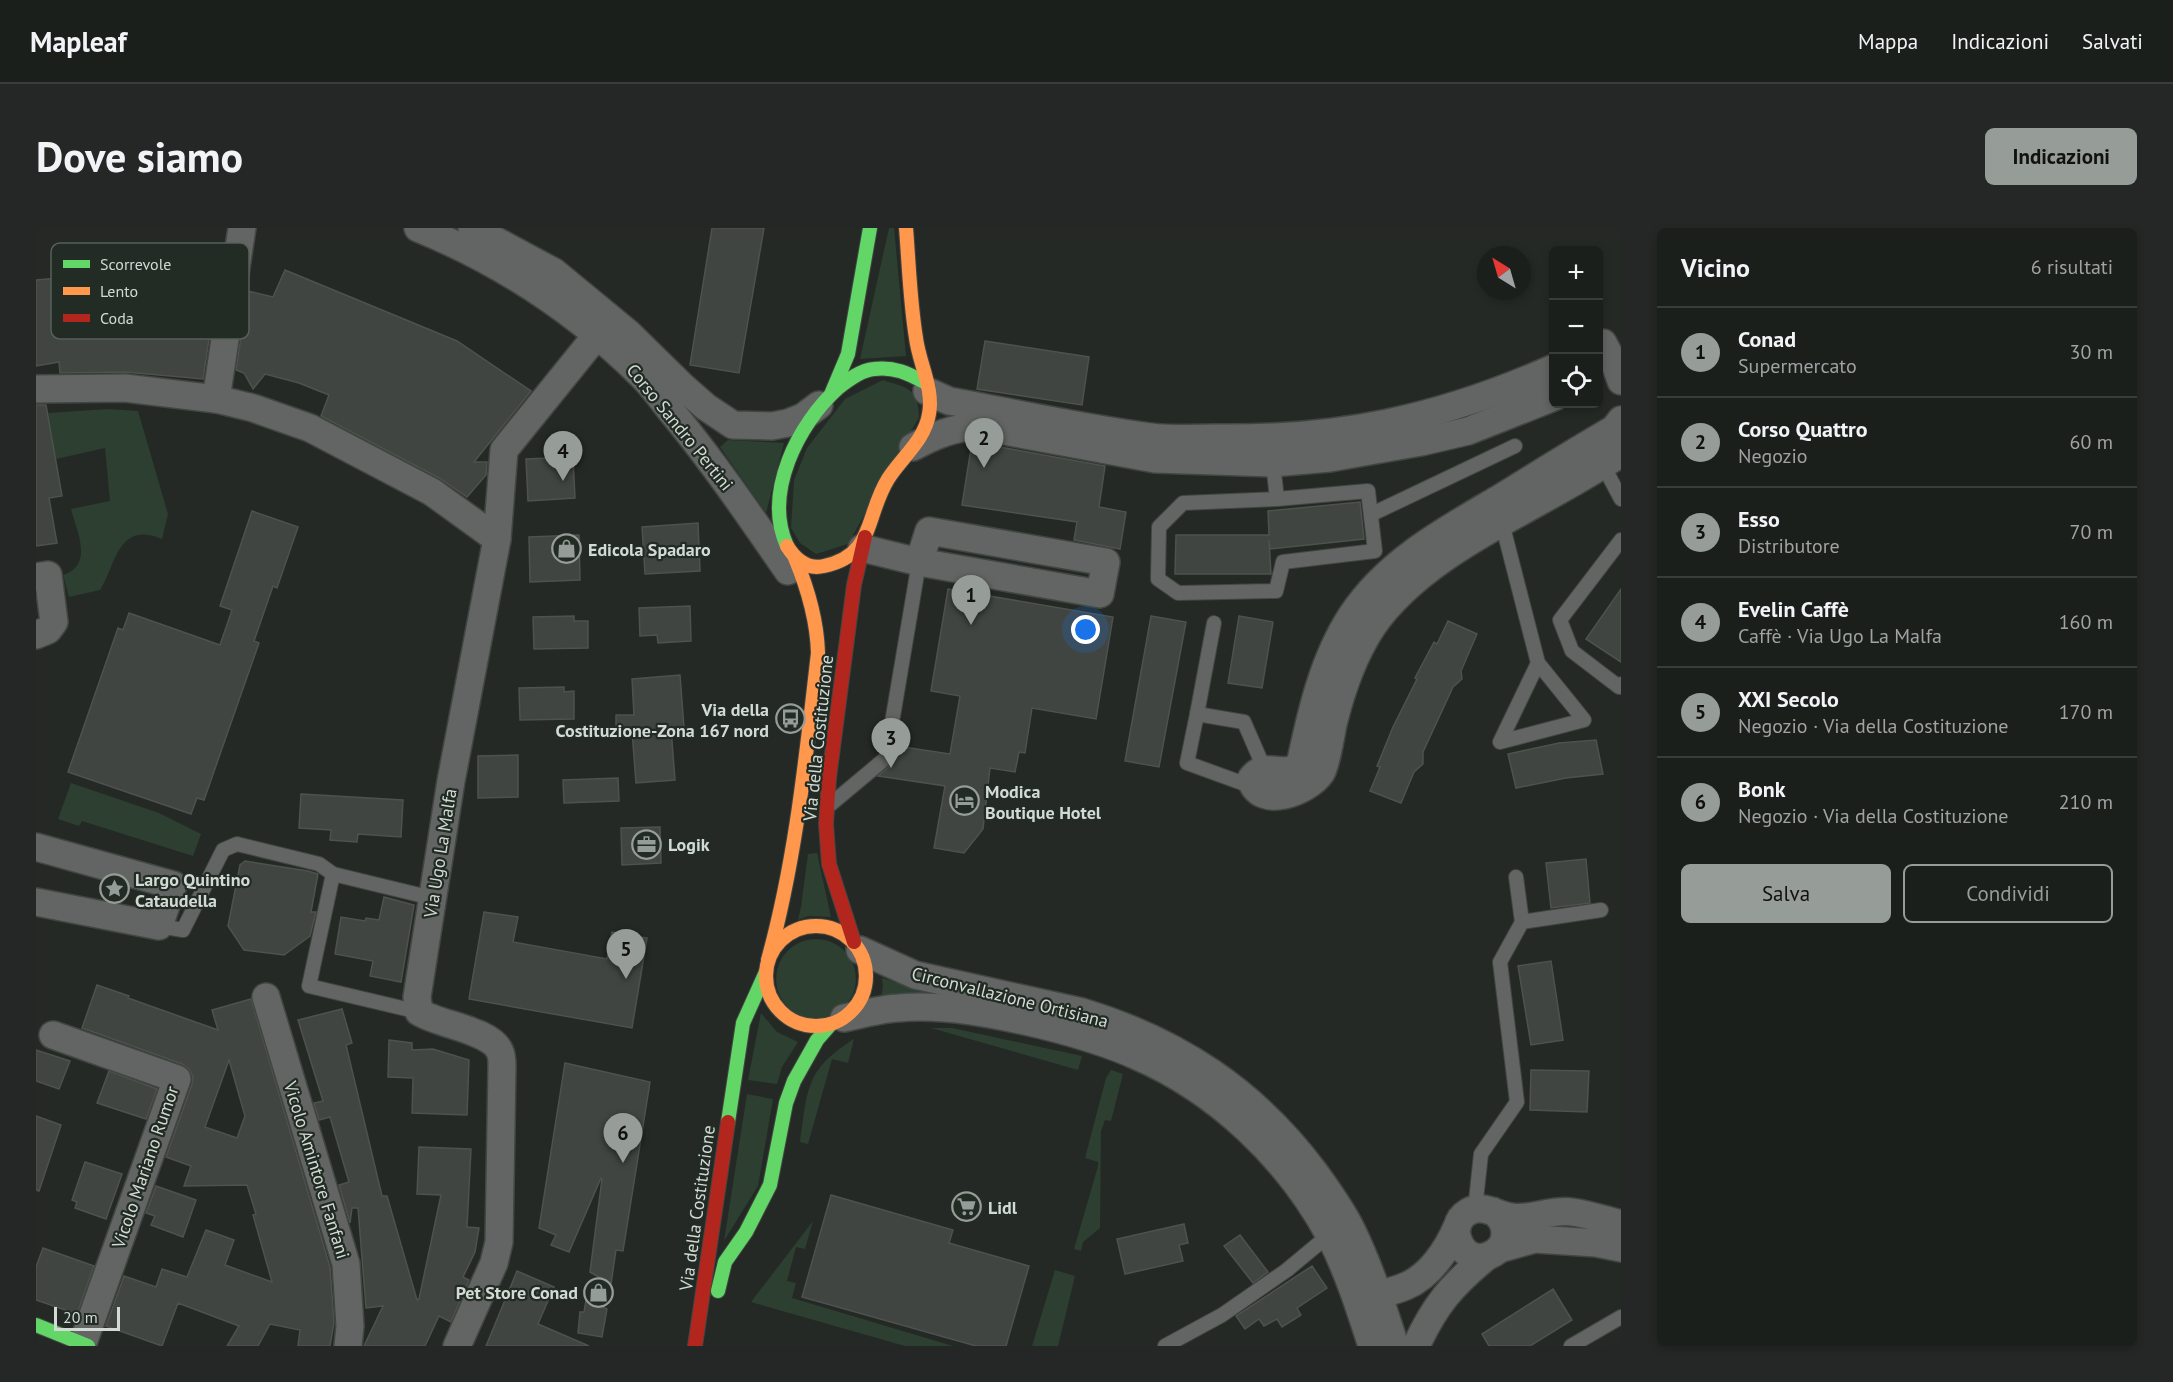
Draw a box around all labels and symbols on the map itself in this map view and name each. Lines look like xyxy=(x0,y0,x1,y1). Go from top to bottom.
legend xyxy=(51,243,249,339)
north arrow xyxy=(1477,246,1531,300)
text: Scorrevole xyxy=(100,254,172,274)
text: Lento xyxy=(100,281,138,301)
text: Coda xyxy=(100,308,134,328)
street label: Corso Sandro Pertini xyxy=(622,359,738,495)
pin: 2 xyxy=(964,418,1004,468)
pin: 4 xyxy=(544,432,582,481)
shop icon: Edicola Spadaro xyxy=(551,533,583,565)
place label: Edicola Spadaro xyxy=(588,538,711,561)
pin: 1 xyxy=(952,576,990,625)
your location xyxy=(1071,615,1100,644)
street label: Via della Costituzione xyxy=(798,654,838,823)
place label: Via della Costituzione-Zona 167 nord xyxy=(556,698,769,742)
bus stop icon: Via della Costituzione-Zona 167 nord xyxy=(774,703,806,735)
pin: 3 xyxy=(872,718,910,768)
place label: Modica Boutique Hotel xyxy=(985,780,1102,824)
hotel icon: Modica Boutique Hotel xyxy=(948,785,980,817)
street label: Via Ugo La Malfa xyxy=(418,787,462,920)
office icon: Logik xyxy=(631,828,663,860)
place label: Logik xyxy=(668,833,710,856)
place label: Largo Quintino Cataudella xyxy=(135,868,250,912)
place icon: Largo Quintino Cataudella xyxy=(98,873,130,905)
pin: 5 xyxy=(606,930,646,979)
street label: Circonvallazione Ortisiana xyxy=(909,961,1111,1033)
street label: Vicolo Amintore Fanfani xyxy=(279,1078,355,1262)
street label: Vicolo Mariano Rumor xyxy=(106,1083,184,1252)
pin: 6 xyxy=(604,1114,642,1163)
street label: Via della Costituzione xyxy=(674,1124,720,1293)
supermarket icon: Lidl xyxy=(951,1191,983,1223)
place label: Lidl xyxy=(988,1196,1018,1219)
shop icon: Pet Store Conad xyxy=(583,1276,615,1308)
place label: Pet Store Conad xyxy=(456,1281,578,1304)
scale bar xyxy=(54,1304,120,1332)

